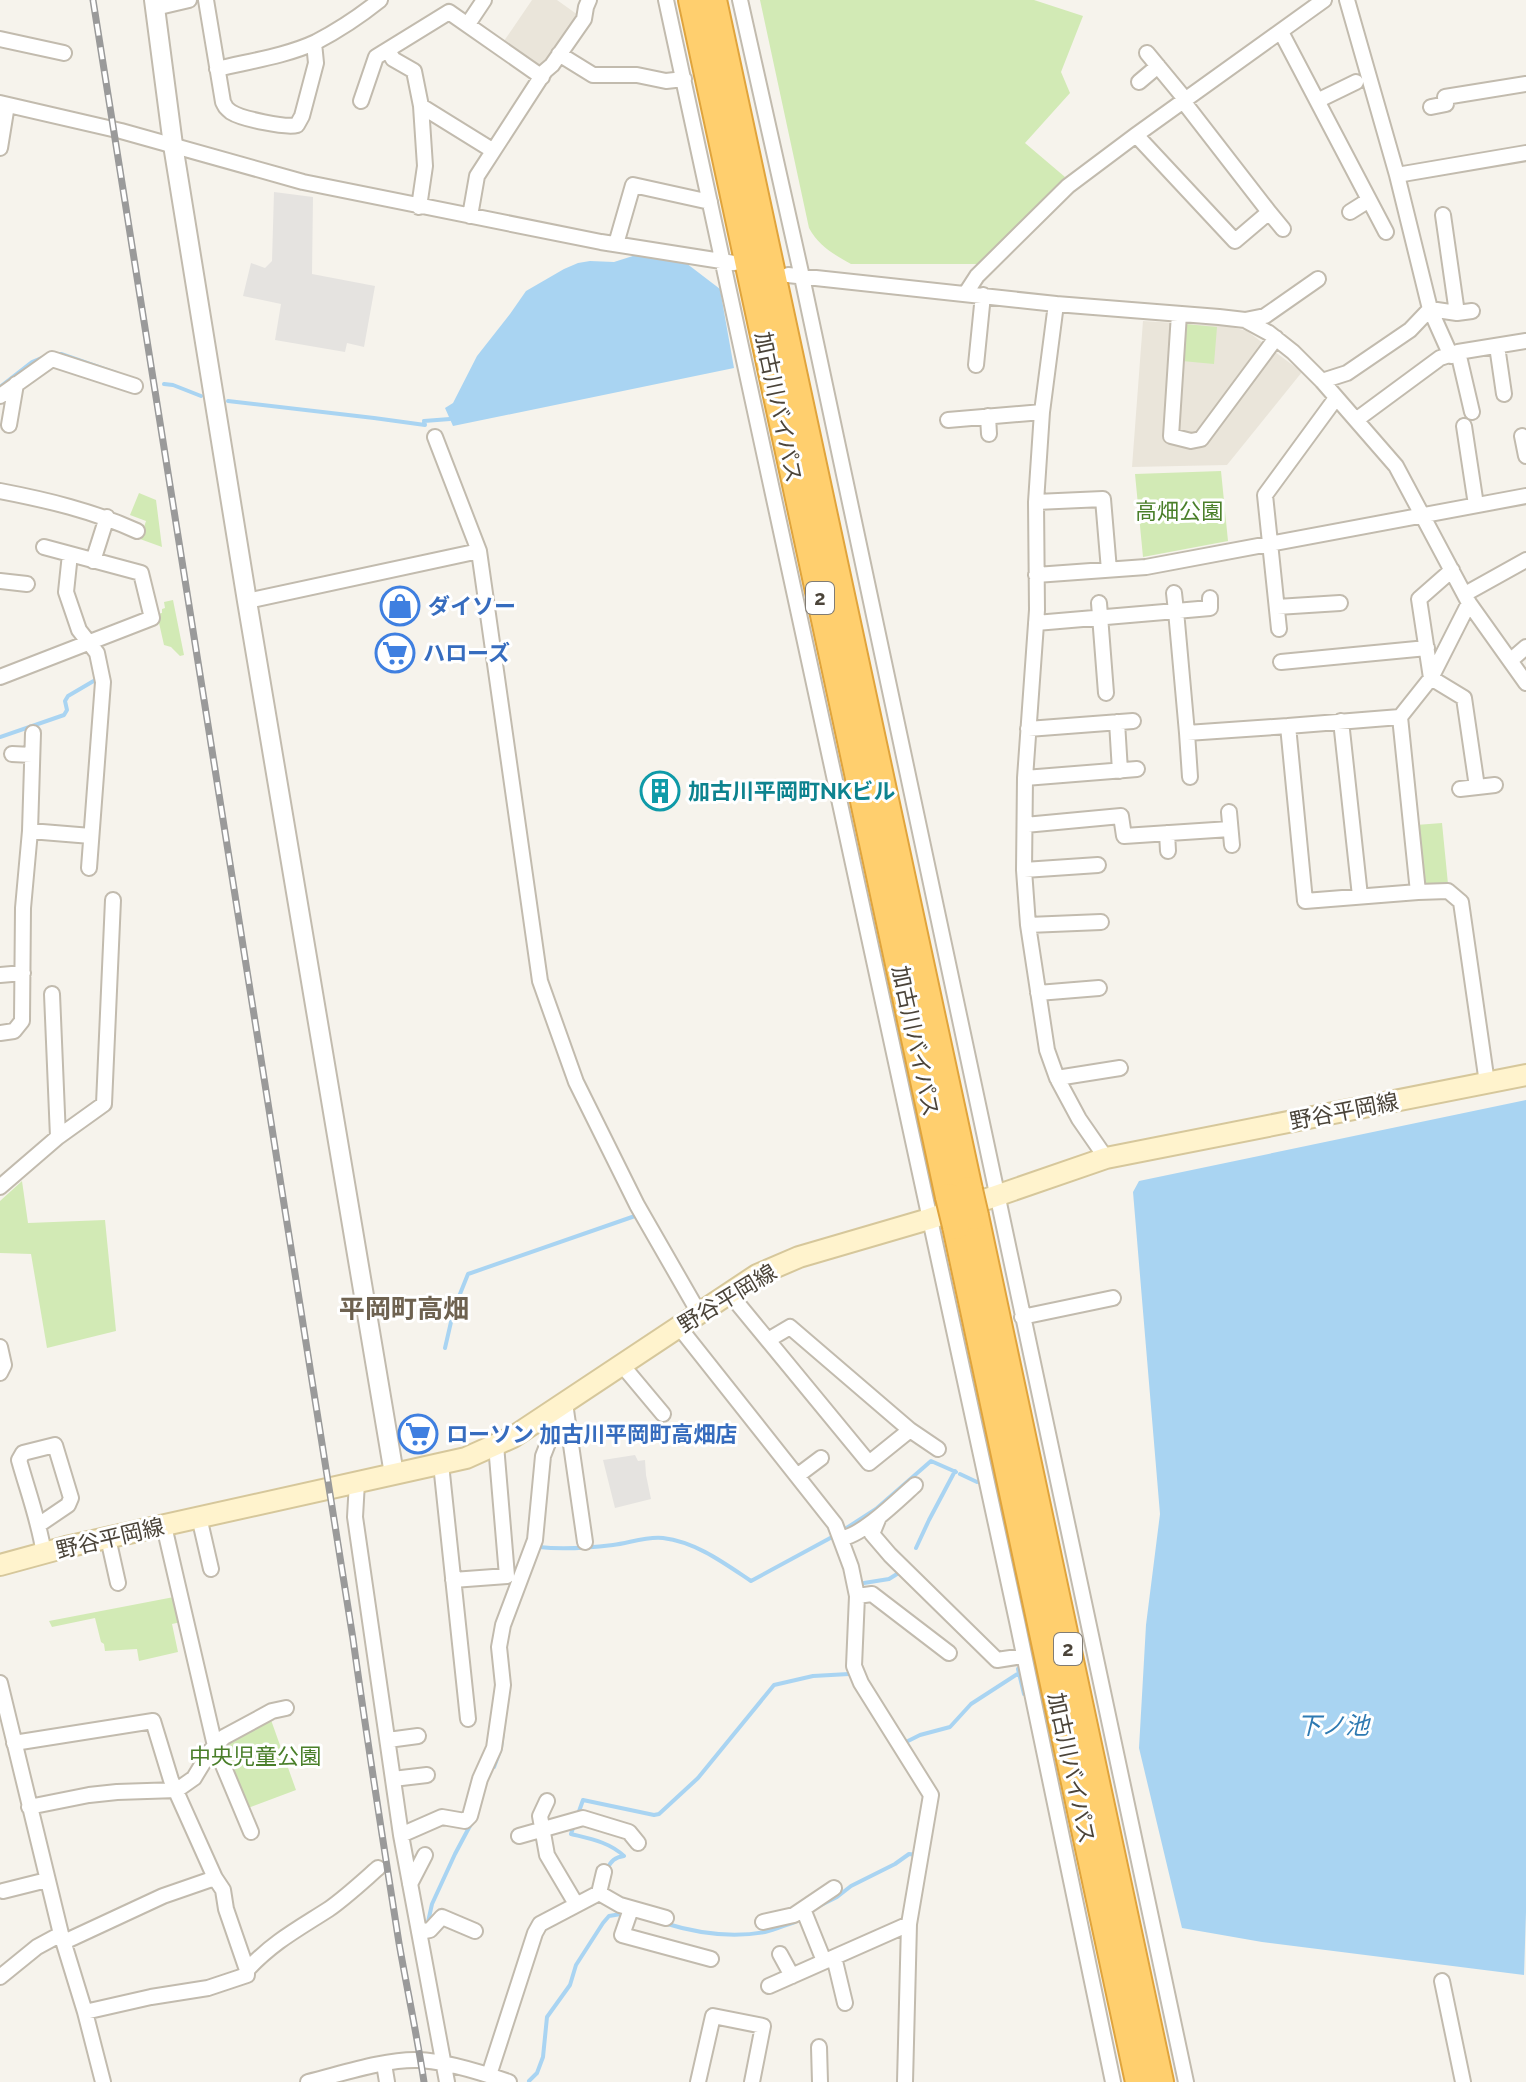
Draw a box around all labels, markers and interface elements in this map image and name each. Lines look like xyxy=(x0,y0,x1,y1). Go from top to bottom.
street label: 加古川バイパス xyxy=(750,329,808,485)
park label: 高畑公園 xyxy=(1135,498,1223,524)
road number: 2 xyxy=(806,582,834,614)
shop icon: ダイソー xyxy=(379,585,421,627)
place label: ダイソー xyxy=(428,593,516,619)
supermarket icon: ハローズ xyxy=(374,632,416,674)
place label: ハローズ xyxy=(423,640,510,666)
building icon: 加古川平岡町NKビル xyxy=(639,770,681,812)
place label: 加古川平岡町NKビル xyxy=(688,778,896,804)
street label: 加古川バイパス xyxy=(887,963,945,1119)
street label: 野谷平岡線 xyxy=(1288,1088,1400,1134)
street label: 野谷平岡線 xyxy=(673,1259,781,1337)
district label: 平岡町高畑 xyxy=(339,1294,469,1324)
supermarket icon: ローソン 加古川平岡町高畑店 xyxy=(397,1413,439,1455)
place label: ローソン 加古川平岡町高畑店 xyxy=(446,1421,737,1447)
street label: 野谷平岡線 xyxy=(53,1513,167,1563)
road number: 2 xyxy=(1054,1633,1082,1665)
street label: 加古川バイパス xyxy=(1043,1690,1101,1846)
water label: 下ノ池 xyxy=(1297,1711,1371,1740)
park label: 中央児童公園 xyxy=(189,1743,321,1769)

